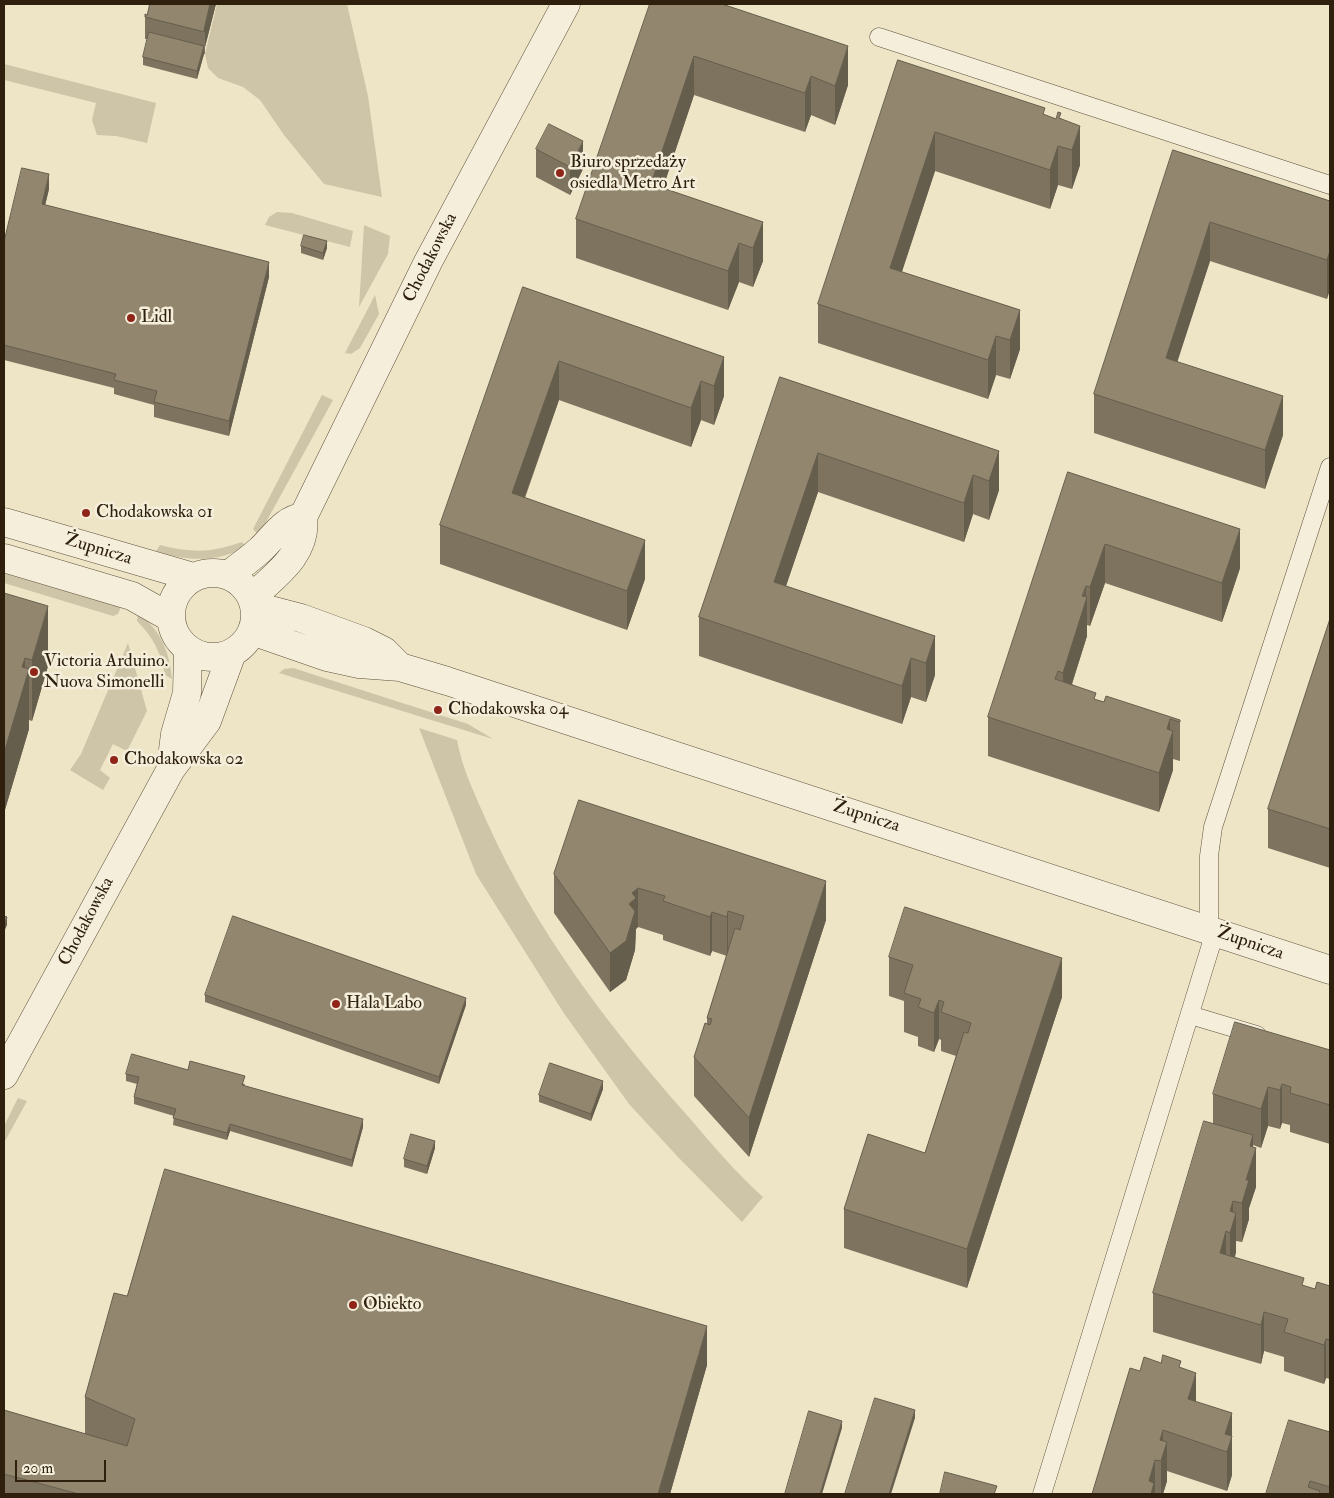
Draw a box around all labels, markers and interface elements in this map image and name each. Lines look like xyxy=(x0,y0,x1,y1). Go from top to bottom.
place label: Biuro sprzedaży osiedla Metro Art xyxy=(570,152,695,194)
marker: Biuro sprzedaży osiedla Metro Art xyxy=(554,167,566,179)
street label: Chodakowska xyxy=(399,210,463,306)
place label: Lidl xyxy=(141,307,172,329)
marker: Lidl xyxy=(125,312,137,324)
place label: Chodakowska 01 xyxy=(96,502,213,524)
marker: Chodakowska 01 xyxy=(80,507,92,519)
street label: Żupnicza xyxy=(62,530,134,570)
place label: Victoria Arduino. Nuova Simonelli xyxy=(44,651,168,694)
marker: Victoria Arduino. Nuova Simonelli xyxy=(28,666,40,678)
place label: Chodakowska 04 xyxy=(448,699,568,721)
marker: Chodakowska 04 xyxy=(432,704,444,716)
place label: Chodakowska 02 xyxy=(124,749,244,771)
marker: Chodakowska 02 xyxy=(108,754,120,766)
street label: Żupnicza xyxy=(830,796,902,838)
street label: Chodakowska xyxy=(55,874,119,970)
street label: Żupnicza xyxy=(1214,923,1286,965)
place label: Hala Labo xyxy=(346,993,422,1015)
marker: Hala Labo xyxy=(330,998,342,1010)
place label: Obiekto xyxy=(363,1294,422,1316)
marker: Obiekto xyxy=(347,1299,359,1311)
scale bar xyxy=(18,1450,109,1482)
text: 20 m xyxy=(23,1459,53,1478)

